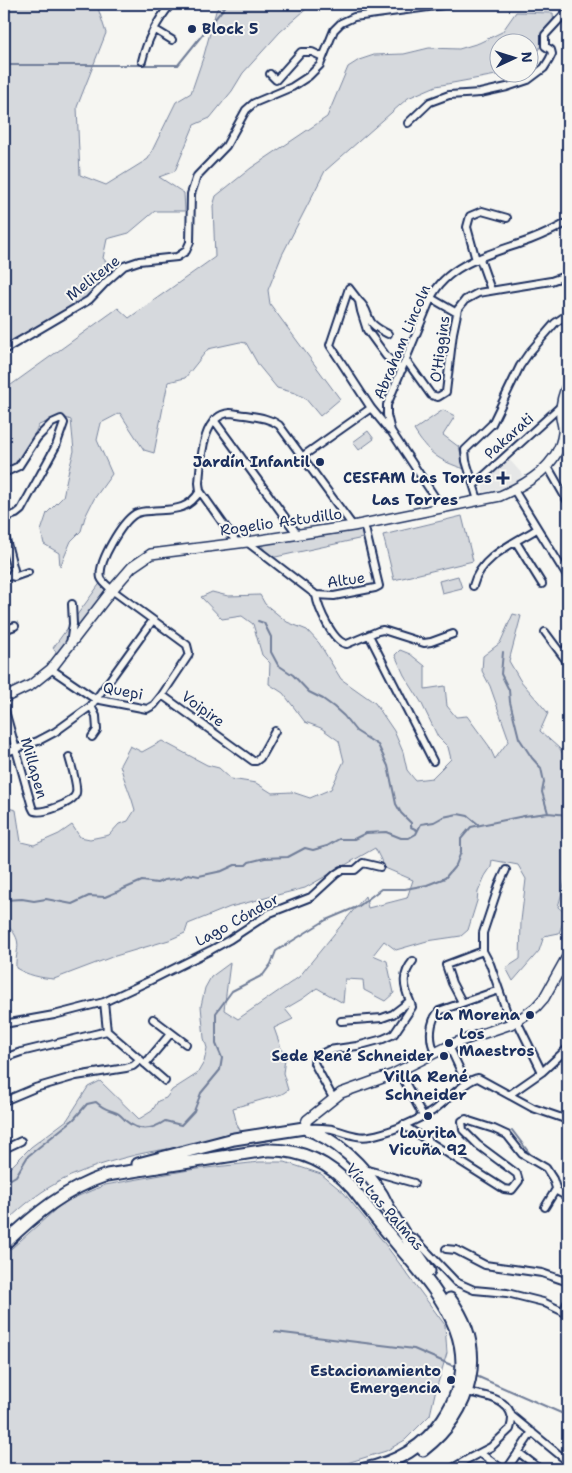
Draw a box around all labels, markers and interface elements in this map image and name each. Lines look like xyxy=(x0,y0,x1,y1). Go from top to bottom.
place label: Block 5 xyxy=(202,19,258,39)
marker: Block 5 xyxy=(186,23,198,35)
north arrow xyxy=(490,32,540,82)
text: N xyxy=(518,51,536,63)
street label: Melitene xyxy=(62,251,124,305)
street label: Abraham Lincoln xyxy=(369,282,435,402)
street label: O'Higgins xyxy=(425,314,455,384)
street label: Pakarati xyxy=(480,408,538,464)
place label: Jardín Infantil xyxy=(193,452,310,472)
marker: Jardín Infantil xyxy=(314,456,326,468)
place label: CESFAM Las Torres xyxy=(343,468,492,488)
marker: CESFAM Las Torres xyxy=(496,471,510,485)
district label: Las Torres xyxy=(372,489,458,510)
street label: Rogelio Astudillo xyxy=(219,504,343,540)
street label: Altue xyxy=(326,567,366,593)
street label: Quepi xyxy=(101,677,145,705)
street label: Voipire xyxy=(177,686,229,732)
street label: Millapen xyxy=(16,735,52,801)
street label: Lago Cóndor xyxy=(192,889,282,951)
place label: La Morena xyxy=(435,1005,521,1025)
marker: La Morena xyxy=(524,1009,536,1021)
place label: Los Maestros xyxy=(459,1024,534,1061)
marker: Los Maestros xyxy=(443,1037,455,1049)
place label: Sede René Schneider xyxy=(272,1046,434,1066)
marker: Sede René Schneider xyxy=(438,1050,450,1062)
district label: Villa René Schneider xyxy=(384,1066,469,1105)
marker: Laurita Vicuña 92 xyxy=(422,1110,434,1122)
place label: Laurita Vicuña 92 xyxy=(389,1123,468,1160)
street label: Vía Las Palmas xyxy=(341,1159,429,1255)
place label: Estacionamiento Emergencia xyxy=(310,1361,442,1398)
marker: Estacionamiento Emergencia xyxy=(445,1374,457,1386)

